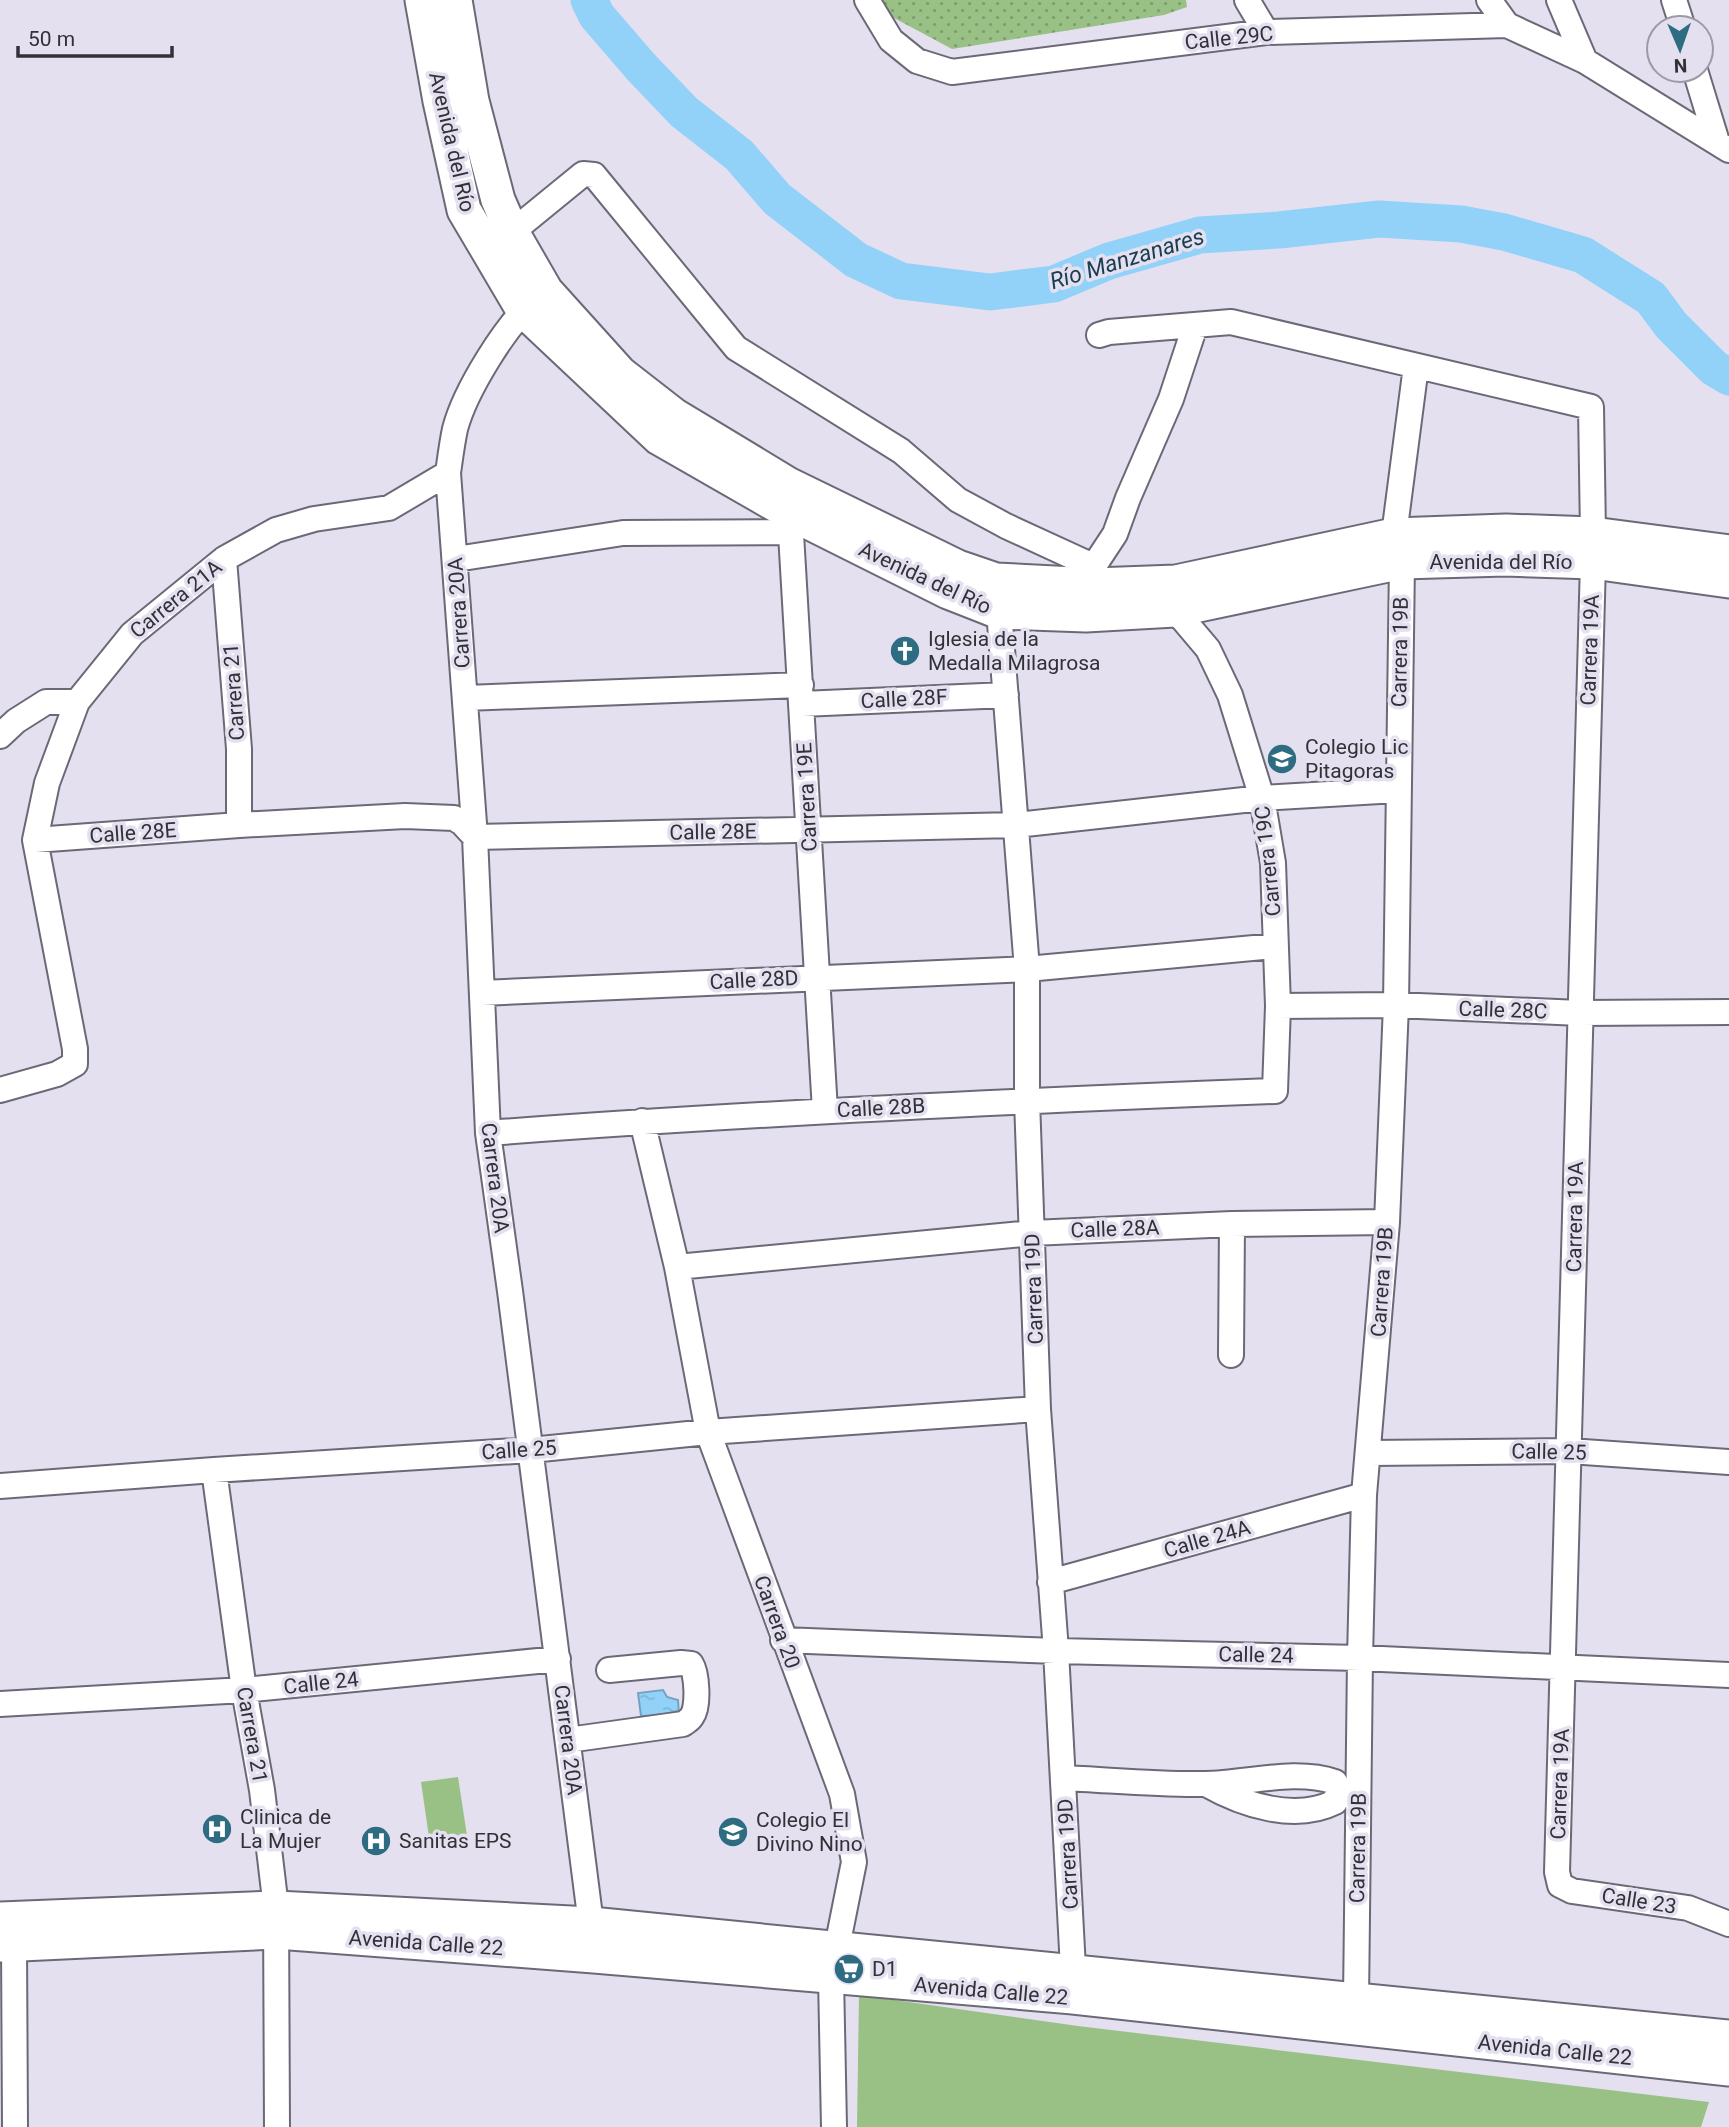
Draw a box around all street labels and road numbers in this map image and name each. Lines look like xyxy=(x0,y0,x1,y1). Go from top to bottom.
street label: Calle 29C xyxy=(1184,21,1274,55)
street label: Avenida del Río xyxy=(424,70,480,214)
street label: Avenida del Río xyxy=(855,537,995,619)
street label: Avenida del Río xyxy=(1430,550,1572,574)
street label: Carrera 21A xyxy=(125,555,227,643)
street label: Carrera 20A xyxy=(443,557,475,669)
street label: Carrera 19A xyxy=(1576,594,1604,706)
street label: Carrera 19B xyxy=(1387,597,1413,707)
street label: Carrera 21 xyxy=(219,643,249,741)
street label: Calle 28F xyxy=(860,685,948,713)
street label: Carrera 19E xyxy=(792,742,822,852)
street label: Carrera 19C xyxy=(1250,805,1286,917)
street label: Calle 28E xyxy=(89,818,177,848)
street label: Calle 28E xyxy=(669,819,757,845)
street label: Calle 28D xyxy=(709,966,799,994)
street label: Calle 28C xyxy=(1458,996,1548,1024)
street label: Calle 28B xyxy=(836,1094,926,1122)
street label: Carrera 20A xyxy=(476,1121,514,1235)
street label: Carrera 19A xyxy=(1562,1161,1588,1273)
street label: Calle 28A xyxy=(1070,1215,1160,1243)
street label: Carrera 19B xyxy=(1366,1226,1398,1338)
street label: Carrera 19D xyxy=(1020,1233,1048,1345)
street label: Calle 25 xyxy=(481,1435,557,1465)
street label: Calle 25 xyxy=(1511,1439,1587,1465)
street label: Calle 24A xyxy=(1161,1515,1253,1563)
street label: Carrera 20 xyxy=(749,1572,805,1672)
street label: Calle 24 xyxy=(1218,1642,1294,1668)
street label: Calle 24 xyxy=(282,1667,360,1699)
street label: Carrera 20A xyxy=(549,1683,587,1797)
street label: Carrera 21 xyxy=(232,1685,272,1785)
street label: Carrera 19A xyxy=(1546,1728,1574,1840)
street label: Carrera 19B xyxy=(1345,1793,1371,1903)
street label: Carrera 19D xyxy=(1053,1798,1083,1910)
street label: Calle 23 xyxy=(1600,1883,1678,1919)
street label: Avenida Calle 22 xyxy=(348,1926,504,1960)
street label: Avenida Calle 22 xyxy=(913,1972,1069,2010)
street label: Avenida Calle 22 xyxy=(1477,2030,1633,2070)

